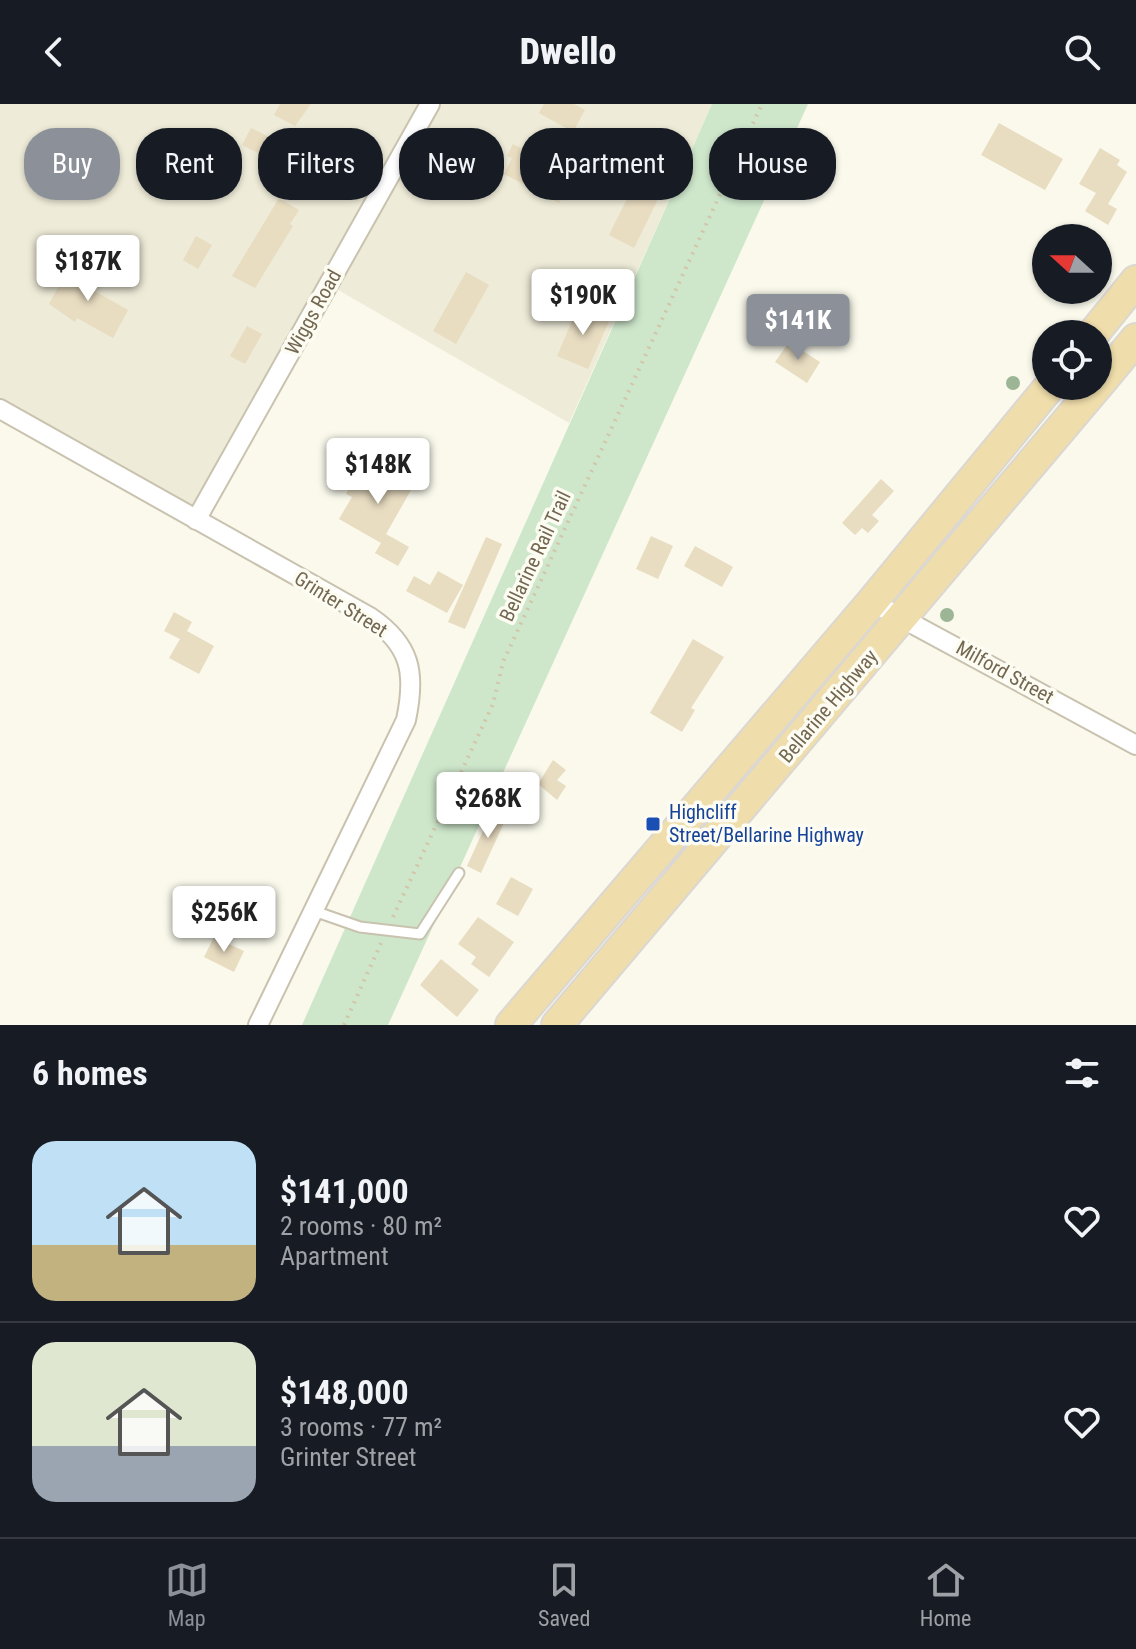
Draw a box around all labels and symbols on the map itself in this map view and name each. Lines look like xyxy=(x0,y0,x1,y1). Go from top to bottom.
north arrow xyxy=(1032,224,1112,304)
pin: $187K xyxy=(32,235,144,303)
street label: Wiggs Road xyxy=(280,265,346,359)
pin: $190K xyxy=(527,269,639,337)
pin: $141K xyxy=(742,294,854,362)
pin: $148K xyxy=(322,438,434,506)
street label: Bellarine Rail Trail xyxy=(494,487,576,625)
street label: Grinter Street xyxy=(290,566,392,642)
street label: Milford Street xyxy=(952,635,1058,709)
street label: Bellarine Highway xyxy=(774,644,882,768)
pin: $268K xyxy=(432,772,544,840)
place label: Highcliff Street/Bellarine Highway xyxy=(669,800,864,847)
marker: Highcliff Street/Bellarine Highway xyxy=(644,815,662,833)
pin: $256K xyxy=(168,886,280,954)

